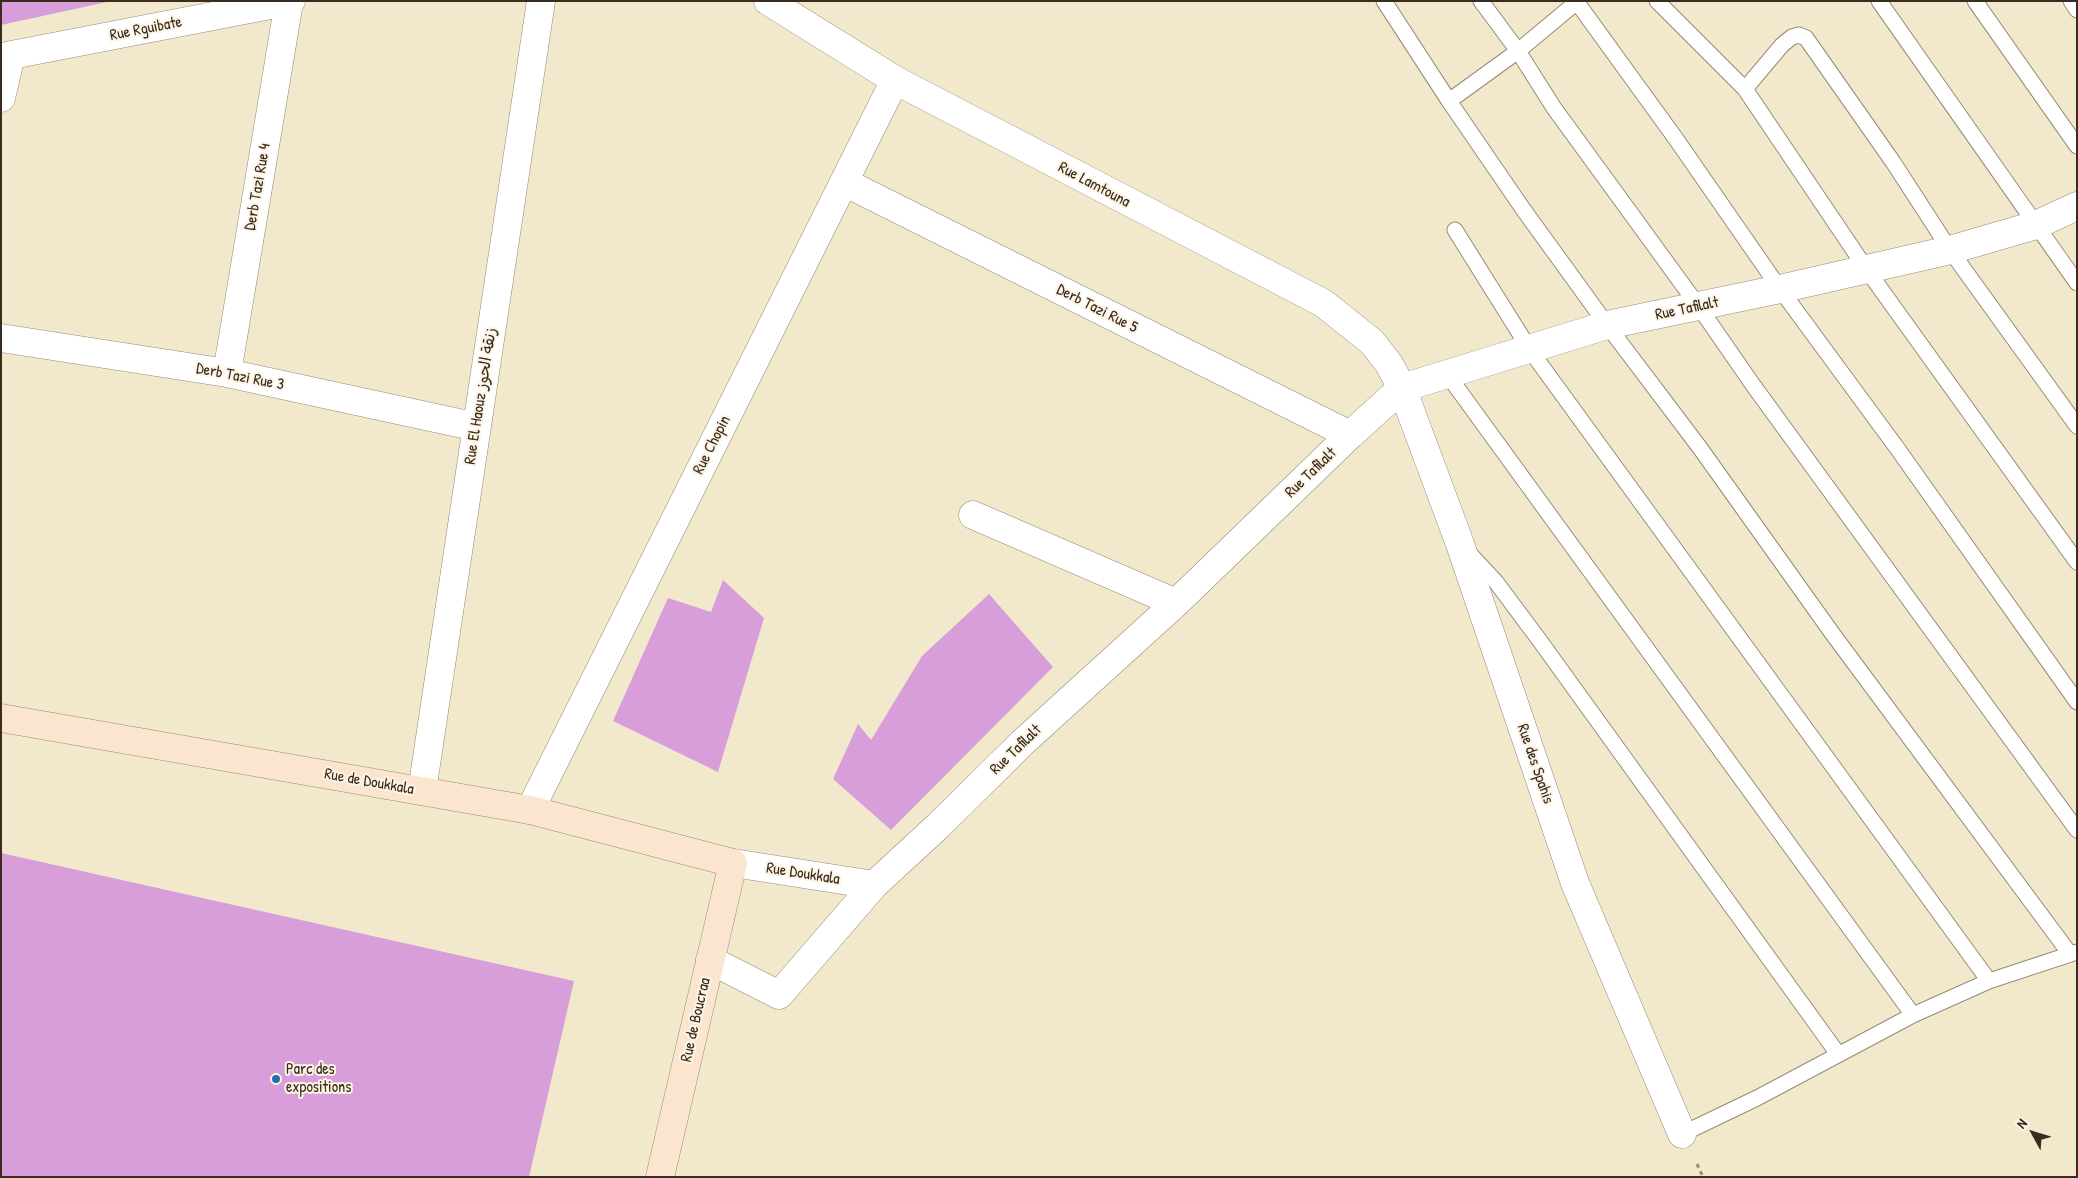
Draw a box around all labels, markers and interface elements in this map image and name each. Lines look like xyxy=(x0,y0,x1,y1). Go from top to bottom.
street label: Rue Rguibate xyxy=(108,13,184,45)
street label: Derb Tazi Rue 4 xyxy=(241,142,275,232)
street label: Rue Lamtouna xyxy=(1055,158,1133,212)
street label: Derb Tazi Rue 5 xyxy=(1053,280,1141,338)
street label: Rue Tafilalt xyxy=(1654,293,1720,325)
street label: Rue El Haouz زنقة الحوز xyxy=(461,326,501,466)
street label: Derb Tazi Rue 3 xyxy=(194,359,286,395)
street label: Rue Chopin xyxy=(689,412,735,478)
street label: Rue Tafilalt xyxy=(1281,444,1341,502)
street label: Rue Tafilalt xyxy=(986,721,1046,779)
street label: Rue des Spahis xyxy=(1512,722,1558,806)
street label: Rue de Doukkala xyxy=(323,765,415,799)
street label: Rue Doukkala xyxy=(765,859,841,889)
street label: Rue de Boucraa xyxy=(677,976,715,1064)
place label: Parc des expositions xyxy=(286,1060,352,1098)
marker: Parc des expositions xyxy=(270,1073,282,1085)
north arrow xyxy=(2008,1108,2058,1158)
text: N xyxy=(2011,1114,2031,1132)

